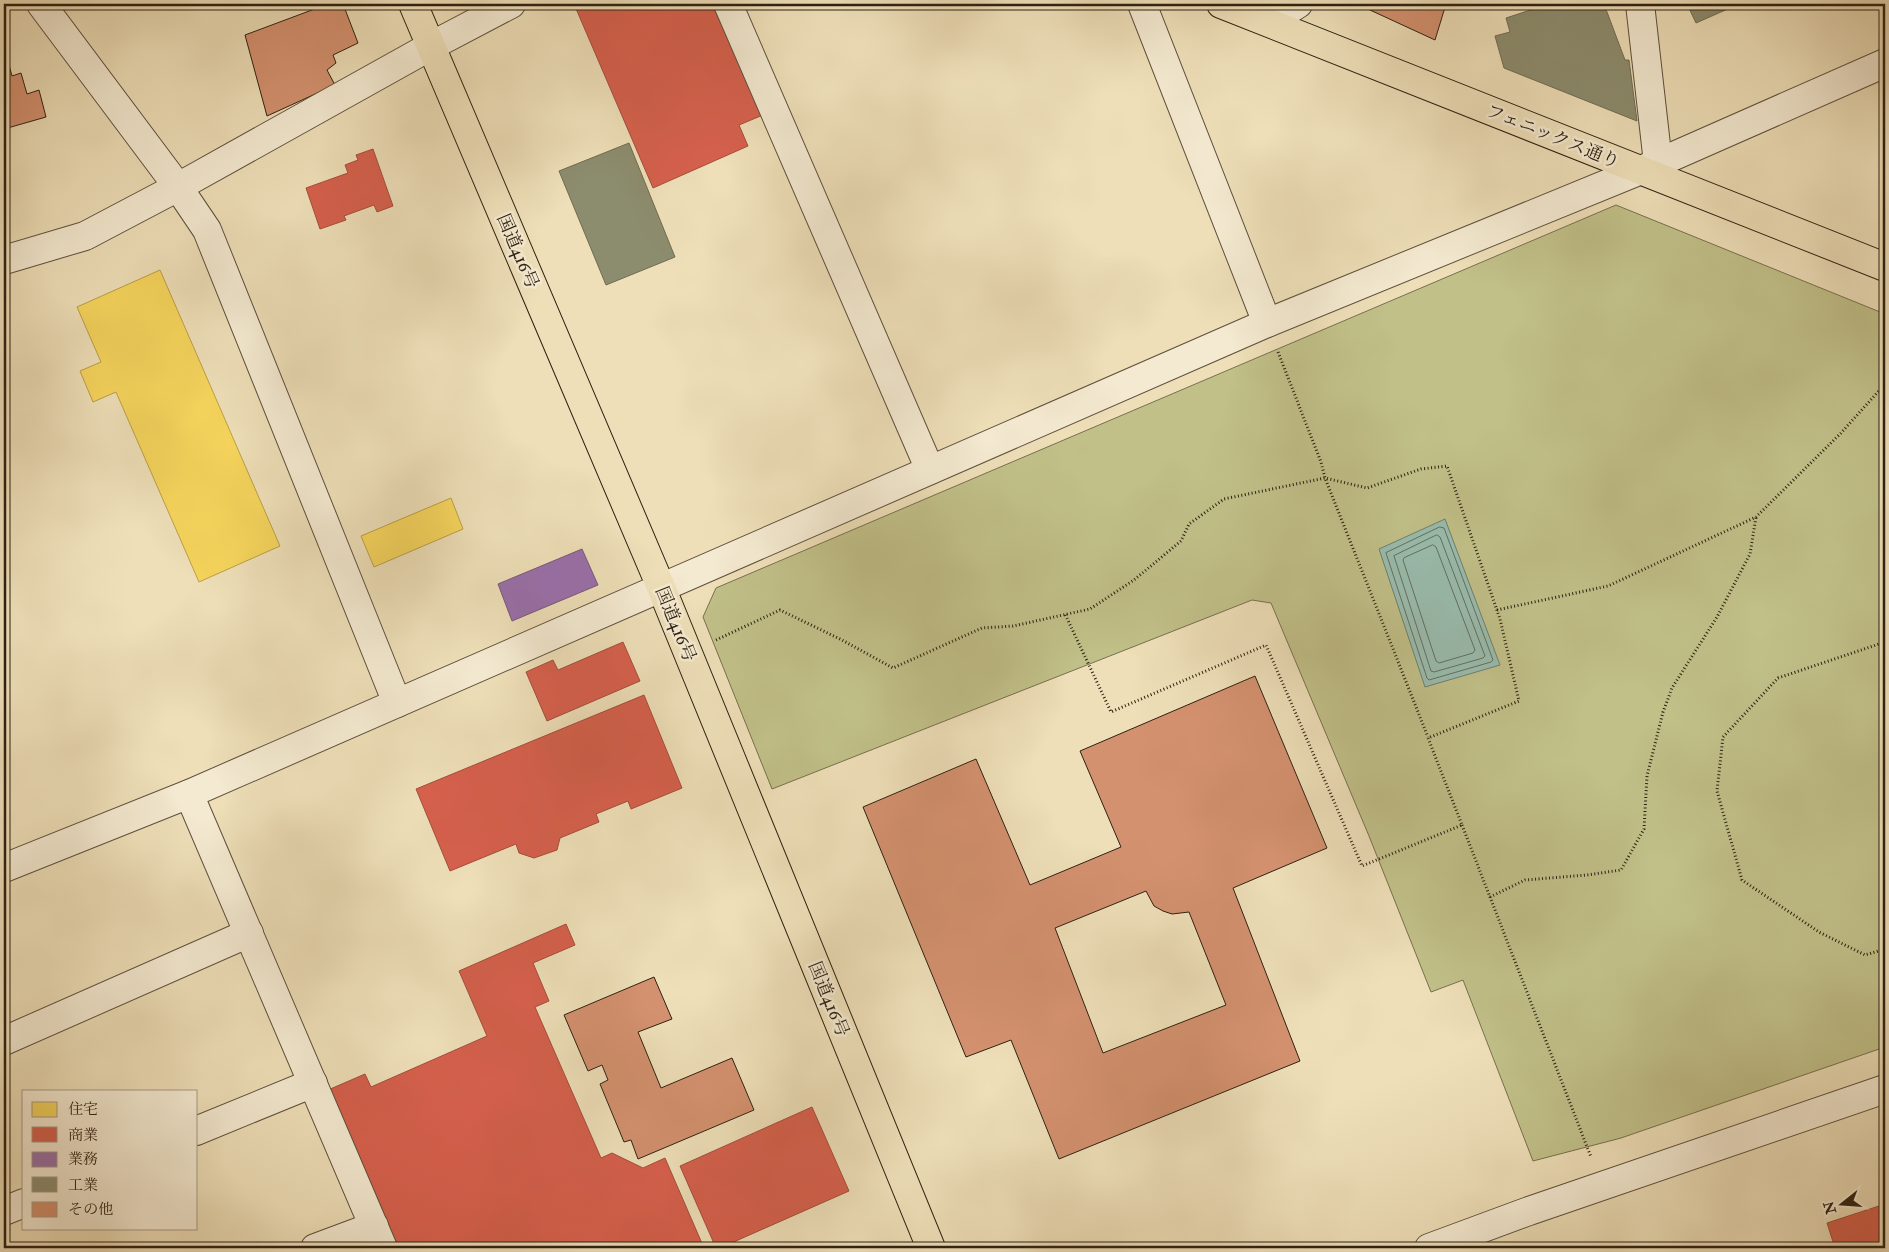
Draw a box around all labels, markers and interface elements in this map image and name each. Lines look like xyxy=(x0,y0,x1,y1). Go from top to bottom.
street label: フェニックス通り xyxy=(1483,99,1623,174)
street label: 国道416号 xyxy=(491,210,544,292)
street label: 国道416号 xyxy=(650,583,701,665)
street label: 国道416号 xyxy=(803,958,854,1040)
legend xyxy=(22,1090,198,1230)
text: 住宅 xyxy=(68,1100,98,1119)
text: 商業 xyxy=(68,1126,98,1145)
text: 業務 xyxy=(68,1150,98,1169)
text: 工業 xyxy=(68,1176,98,1195)
north arrow xyxy=(1816,1180,1866,1230)
text: N xyxy=(1820,1199,1840,1217)
text: その他 xyxy=(68,1200,113,1219)

